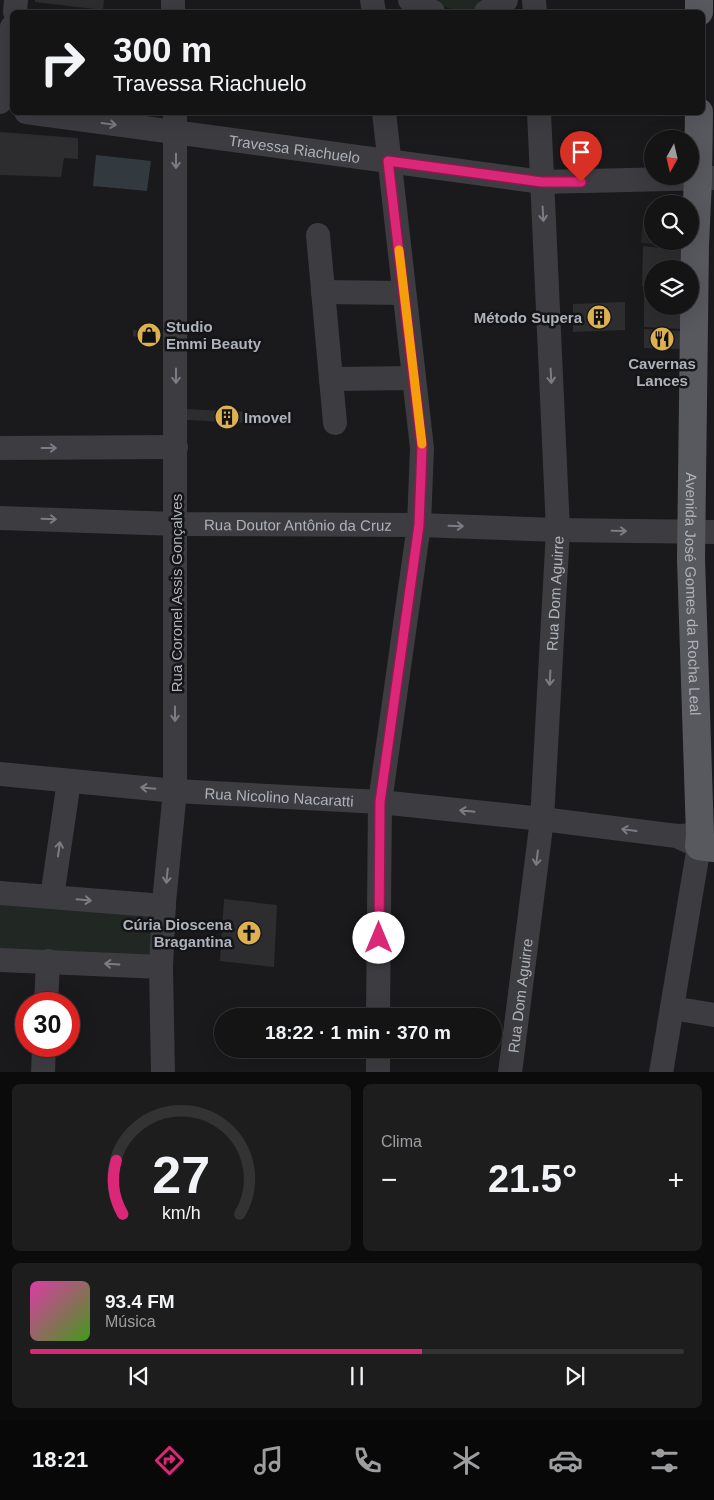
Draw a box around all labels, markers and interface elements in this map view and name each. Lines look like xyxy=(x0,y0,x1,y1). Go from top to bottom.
icon: right xyxy=(30,30,95,95)
text: 300 m xyxy=(113,30,212,69)
text: Travessa Riachuelo xyxy=(113,71,307,96)
one-way arrow xyxy=(100,119,116,129)
north arrow xyxy=(644,130,699,185)
map controls xyxy=(644,130,699,315)
street label: Travessa Riachuelo xyxy=(228,131,361,166)
pin xyxy=(560,131,602,182)
icon: arrive xyxy=(567,138,595,166)
one-way arrow xyxy=(171,152,181,169)
button: search xyxy=(644,195,699,250)
one-way arrow xyxy=(539,205,548,221)
button: layers xyxy=(644,260,699,315)
building icon: Método Supera xyxy=(586,304,612,330)
place label: Método Supera xyxy=(474,309,583,326)
place label: Studio Emmi Beauty xyxy=(166,318,262,352)
shop icon: Studio Emmi Beauty xyxy=(136,322,162,348)
restaurant icon: Cavernas Lances xyxy=(649,326,675,352)
place label: Cavernas Lances xyxy=(628,355,696,389)
one-way arrow xyxy=(171,368,181,384)
one-way arrow xyxy=(546,368,555,384)
building icon: Imovel xyxy=(214,404,240,430)
place label: Imovel xyxy=(244,409,292,426)
one-way arrow xyxy=(40,443,56,452)
street label: Avenida José Gomes da Rocha Leal xyxy=(682,472,705,716)
street label: Rua Coronel Assis Gonçalves xyxy=(168,494,185,692)
one-way arrow xyxy=(40,515,56,524)
street label: Rua Doutor Antônio da Cruz xyxy=(204,516,392,533)
one-way arrow xyxy=(448,522,464,531)
one-way arrow xyxy=(610,526,626,536)
street label: Rua Dom Aguirre xyxy=(543,535,566,651)
one-way arrow xyxy=(545,670,554,686)
one-way arrow xyxy=(170,705,180,721)
one-way arrow xyxy=(141,783,157,793)
street label: Rua Nicolino Nacaratti xyxy=(204,784,354,809)
one-way arrow xyxy=(460,806,476,816)
one-way arrow xyxy=(621,825,637,835)
one-way arrow xyxy=(54,841,64,857)
one-way arrow xyxy=(532,849,542,865)
one-way arrow xyxy=(162,868,171,884)
one-way arrow xyxy=(75,895,91,905)
position arrow xyxy=(352,911,404,963)
place label: Cúria Dioscena Bragantina xyxy=(123,916,233,950)
church icon: Cúria Dioscena Bragantina xyxy=(236,920,262,946)
street label: Rua Dom Aguirre xyxy=(504,937,535,1054)
one-way arrow xyxy=(105,960,121,969)
speed limit sign: 30 xyxy=(15,992,80,1057)
text: 18:22 · 1 min · 370 m xyxy=(265,1022,451,1043)
text: Clima xyxy=(381,1133,422,1150)
text: 27 xyxy=(153,1146,210,1204)
text: 21.5° xyxy=(488,1158,577,1200)
text: − xyxy=(381,1164,397,1195)
text: + xyxy=(668,1164,684,1195)
text: km/h xyxy=(162,1203,201,1223)
text: 93.4 FM xyxy=(105,1291,175,1312)
text: Música xyxy=(105,1313,156,1330)
icon: previous xyxy=(125,1362,153,1390)
icon: pause xyxy=(343,1362,371,1390)
icon: next xyxy=(561,1362,589,1390)
icon: directions xyxy=(152,1443,187,1478)
icon: music xyxy=(251,1443,286,1478)
icon: phone xyxy=(350,1443,385,1478)
icon: climate xyxy=(449,1443,484,1478)
icon: car xyxy=(548,1443,583,1478)
icon: filters xyxy=(647,1443,682,1478)
text: 18:21 xyxy=(32,1447,88,1472)

